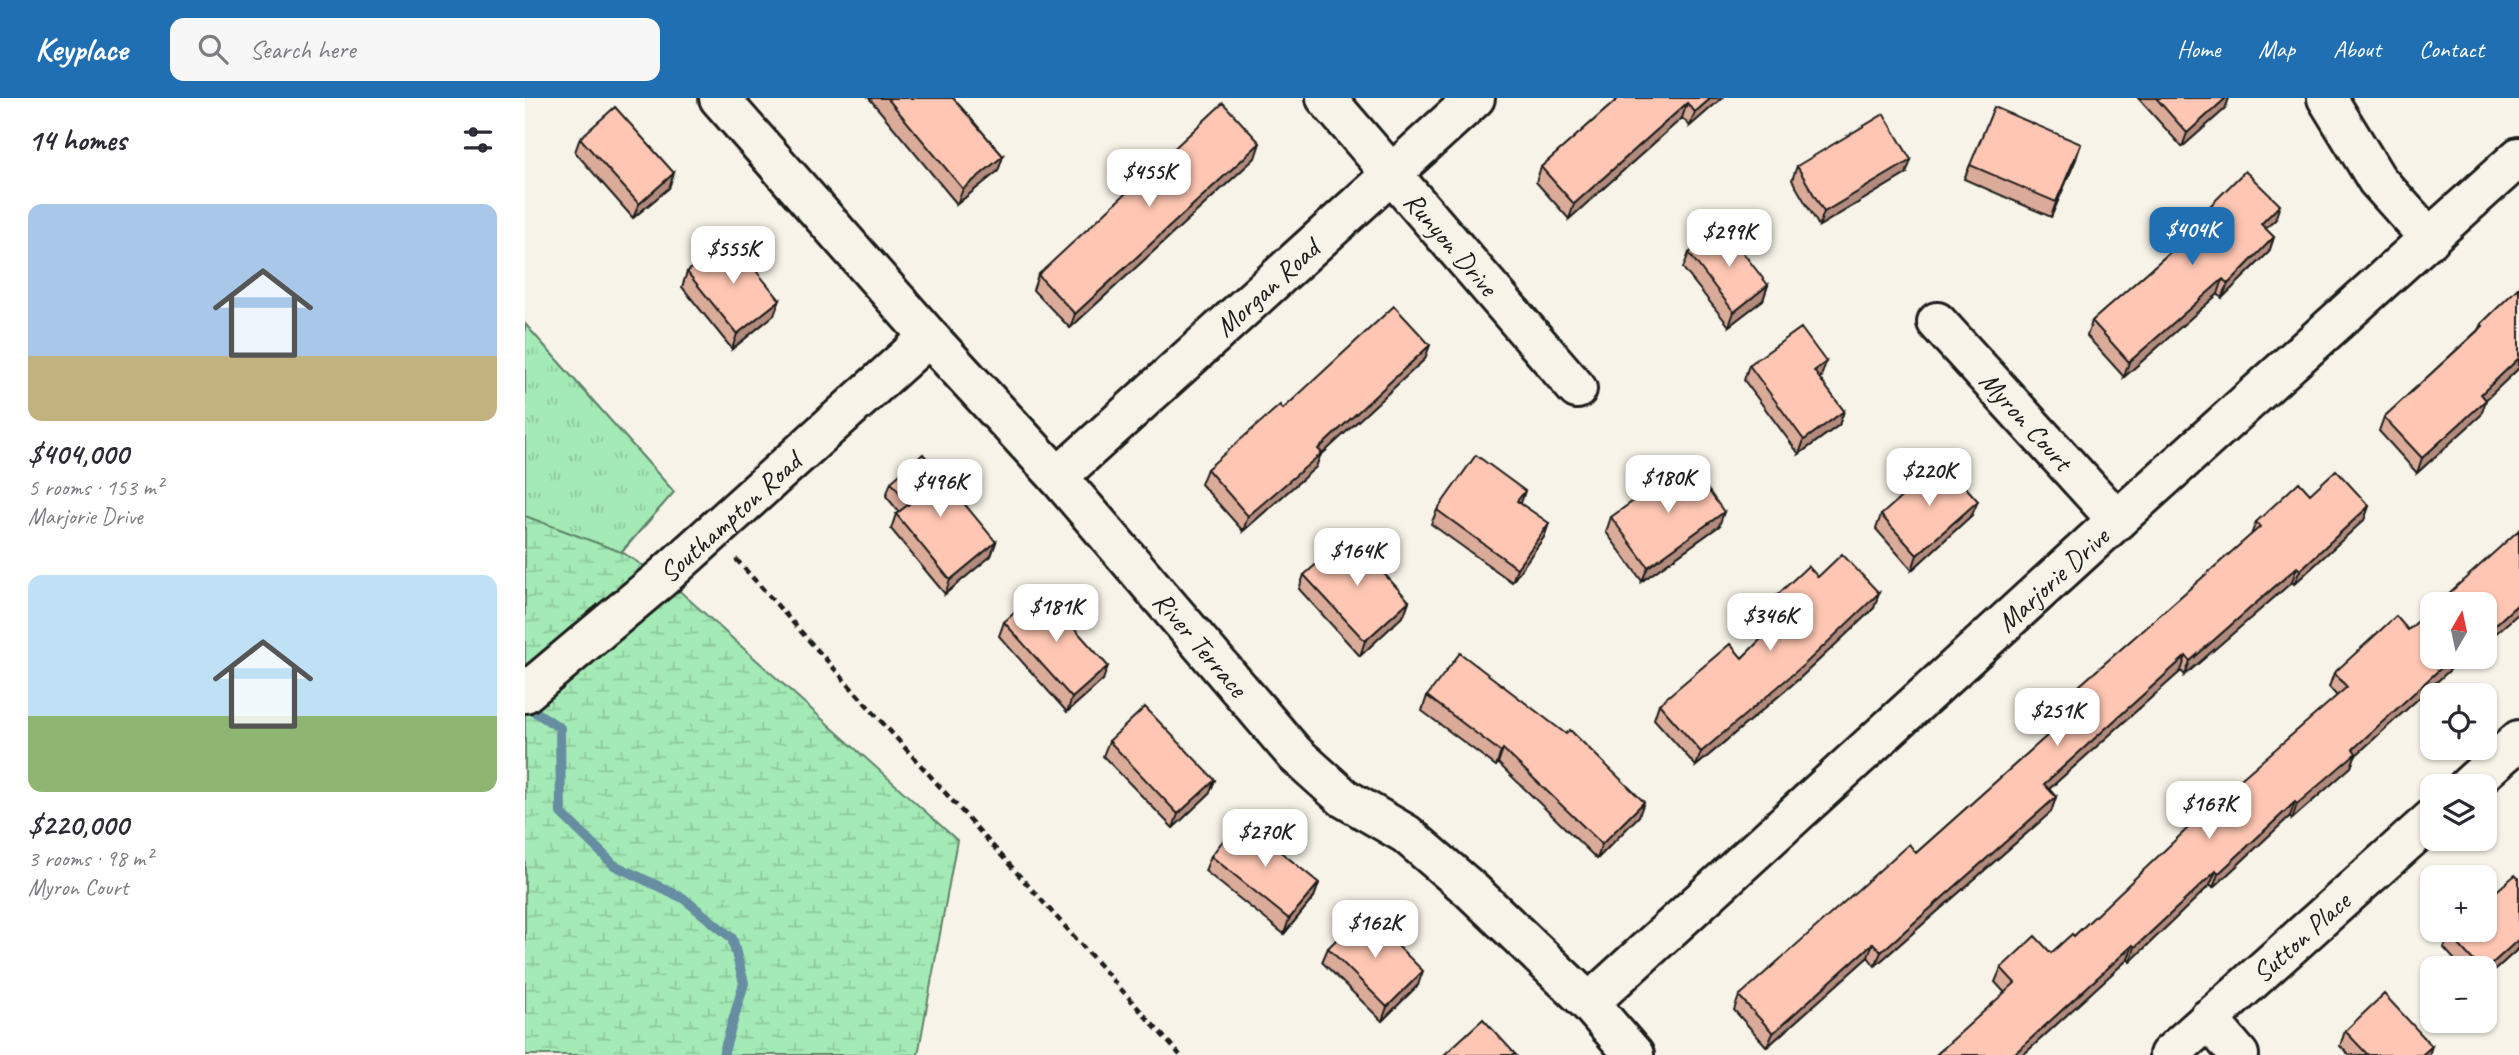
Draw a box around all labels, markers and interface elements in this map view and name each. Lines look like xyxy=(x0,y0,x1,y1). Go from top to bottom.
search box xyxy=(170,18,660,81)
text: Keyplace xyxy=(35,28,128,70)
icon: search xyxy=(194,30,232,68)
text: Search here xyxy=(250,33,356,66)
text: Home xyxy=(2177,34,2220,64)
text: Map xyxy=(2258,34,2295,64)
text: About xyxy=(2333,34,2381,64)
text: Contact xyxy=(2419,34,2484,64)
text: 14 homes xyxy=(28,121,126,159)
icon: filters xyxy=(459,121,497,159)
pin: $455K xyxy=(1100,150,1198,209)
text: $455K xyxy=(1123,157,1175,186)
street label: Runyon Drive xyxy=(1397,184,1507,304)
pin: $404K xyxy=(2143,208,2241,267)
pin: $299K xyxy=(1680,209,1778,269)
text: $404K xyxy=(2165,215,2219,244)
text: $299K xyxy=(1703,217,1755,246)
pin: $555K xyxy=(684,226,782,286)
street label: Morgan Road xyxy=(1208,229,1329,344)
text: $555K xyxy=(707,234,759,263)
icon: home xyxy=(200,250,326,376)
street label: Myron Court xyxy=(1972,364,2082,480)
text: $404,000 xyxy=(28,435,128,473)
street label: Southampton Road xyxy=(652,442,811,590)
pin: $220K xyxy=(1880,448,1978,508)
pin: $180K xyxy=(1619,456,1717,515)
text: $220K xyxy=(1902,456,1956,485)
pin: $496K xyxy=(891,460,989,519)
text: $180K xyxy=(1641,463,1695,492)
text: $496K xyxy=(913,467,967,496)
text: 5 rooms · 153 m² xyxy=(28,473,163,502)
text: Marjorie Drive xyxy=(28,502,143,531)
street label: Marjorie Drive xyxy=(1989,518,2117,640)
pin: $164K xyxy=(1308,528,1406,588)
text: $164K xyxy=(1330,536,1384,565)
pin: $181K xyxy=(1007,584,1105,644)
street label: River Terrace xyxy=(1146,584,1256,705)
text: $181K xyxy=(1029,592,1083,621)
north arrow xyxy=(2420,592,2497,668)
map controls xyxy=(2420,592,2497,1033)
pin: $346K xyxy=(1721,594,1819,653)
text: $346K xyxy=(1743,601,1797,630)
icon: home xyxy=(200,621,326,747)
button: locate xyxy=(2420,683,2497,760)
pin: $251K xyxy=(2008,688,2106,748)
text: $251K xyxy=(2031,696,2083,725)
button: layers xyxy=(2420,774,2497,851)
pin: $167K xyxy=(2160,782,2258,841)
text: $167K xyxy=(2182,789,2236,818)
text: $220,000 xyxy=(28,806,128,844)
pin: $270K xyxy=(1216,810,1314,869)
text: $270K xyxy=(1239,817,1292,846)
text: 3 rooms · 98 m² xyxy=(28,844,152,873)
button: + xyxy=(2420,865,2497,942)
text: Myron Court xyxy=(28,873,128,902)
street label: Sutton Place xyxy=(2245,883,2359,990)
pin: $162K xyxy=(1326,900,1424,960)
text: $162K xyxy=(1348,908,1402,937)
button: − xyxy=(2420,956,2497,1033)

